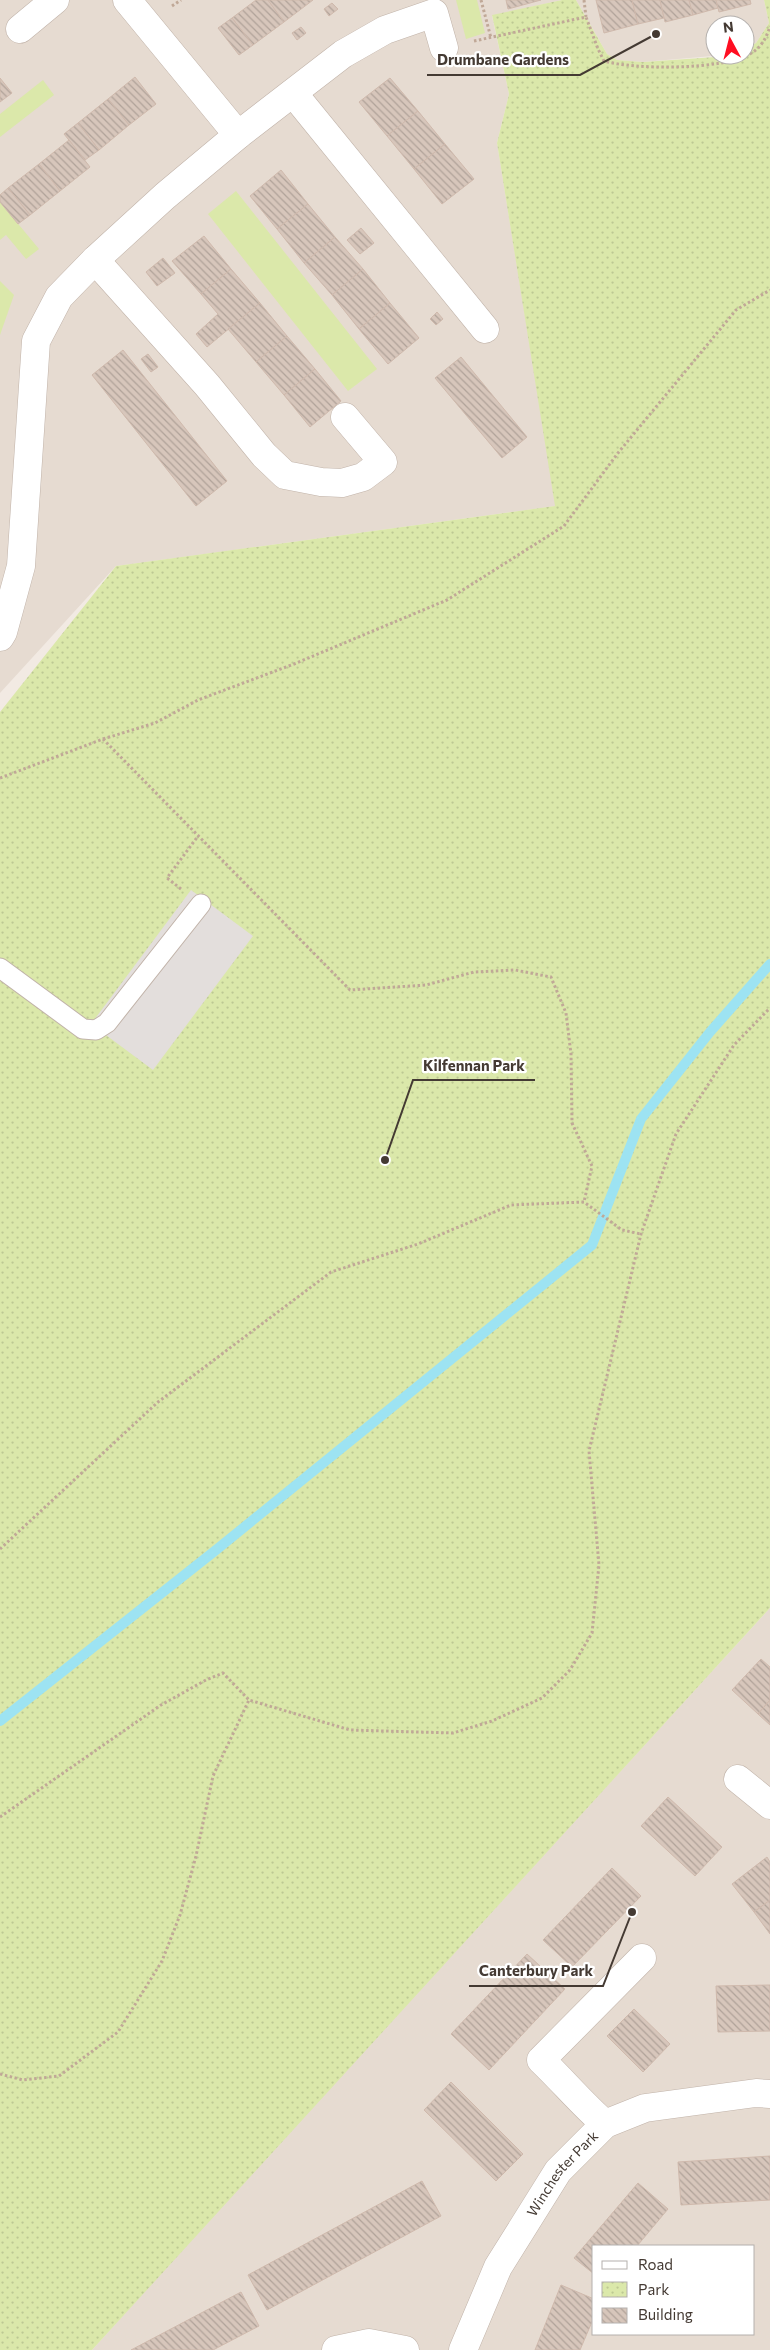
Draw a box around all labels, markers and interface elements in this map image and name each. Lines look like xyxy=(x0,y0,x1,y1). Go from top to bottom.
north arrow xyxy=(705,15,755,65)
text: N xyxy=(722,18,735,36)
callout: Drumbane Gardens xyxy=(427,45,580,75)
text: Drumbane Gardens xyxy=(437,50,569,68)
callout: Kilfennan Park xyxy=(413,1050,535,1080)
text: Kilfennan Park xyxy=(423,1056,525,1074)
callout: Canterbury Park xyxy=(469,1956,603,1986)
text: Canterbury Park xyxy=(479,1961,594,1979)
street label: Winchester Park xyxy=(523,2127,602,2219)
legend xyxy=(592,2245,755,2335)
text: Road xyxy=(638,2255,673,2273)
text: Park xyxy=(638,2280,669,2298)
text: Building xyxy=(638,2305,693,2323)

